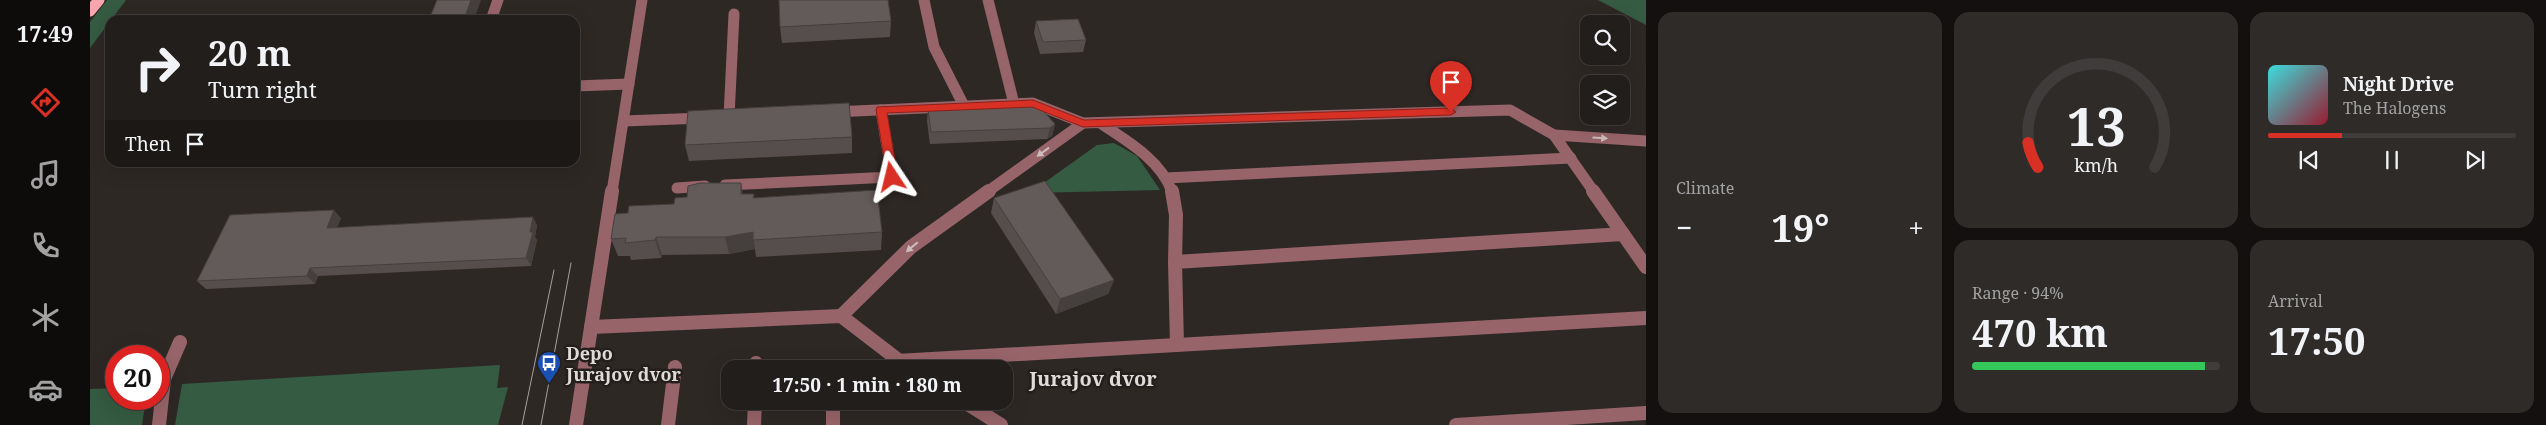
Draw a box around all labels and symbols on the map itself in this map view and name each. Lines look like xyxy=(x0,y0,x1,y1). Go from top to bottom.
pin xyxy=(1430,61,1472,112)
one-way arrow xyxy=(1592,135,1608,143)
one-way arrow xyxy=(1037,147,1050,157)
position arrow xyxy=(865,150,917,202)
one-way arrow xyxy=(905,241,918,252)
place label: Depo Jurajov dvor xyxy=(565,341,681,386)
speed limit sign: 20 xyxy=(105,345,170,410)
bus stop icon: Depo Jurajov dvor xyxy=(536,350,562,384)
district label: Jurajov dvor xyxy=(1028,365,1157,392)

